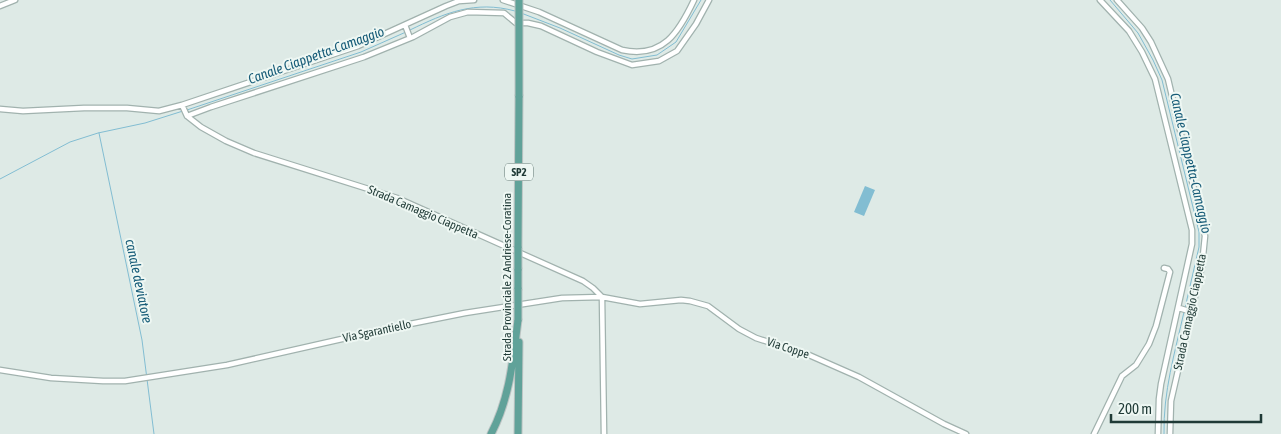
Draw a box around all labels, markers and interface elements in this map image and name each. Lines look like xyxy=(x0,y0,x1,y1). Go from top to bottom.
water label: Canale Ciappetta-Camaggio xyxy=(246,23,387,87)
water label: Canale Ciappetta-Camaggio xyxy=(1167,91,1215,235)
road number: SP2 xyxy=(505,163,533,180)
street label: Strada Camaggio Ciappetta xyxy=(366,182,480,242)
street label: Strada Provinciale 2 Andriese-Coratina xyxy=(500,193,514,361)
water label: canale deviatore xyxy=(122,237,156,325)
street label: Strada Camaggio Ciappetta xyxy=(1171,253,1209,371)
street label: Via Sgarantiello xyxy=(341,317,413,345)
street label: Via Coppe xyxy=(765,335,811,361)
scale bar xyxy=(1111,392,1261,424)
text: 200 m xyxy=(1118,400,1152,417)

